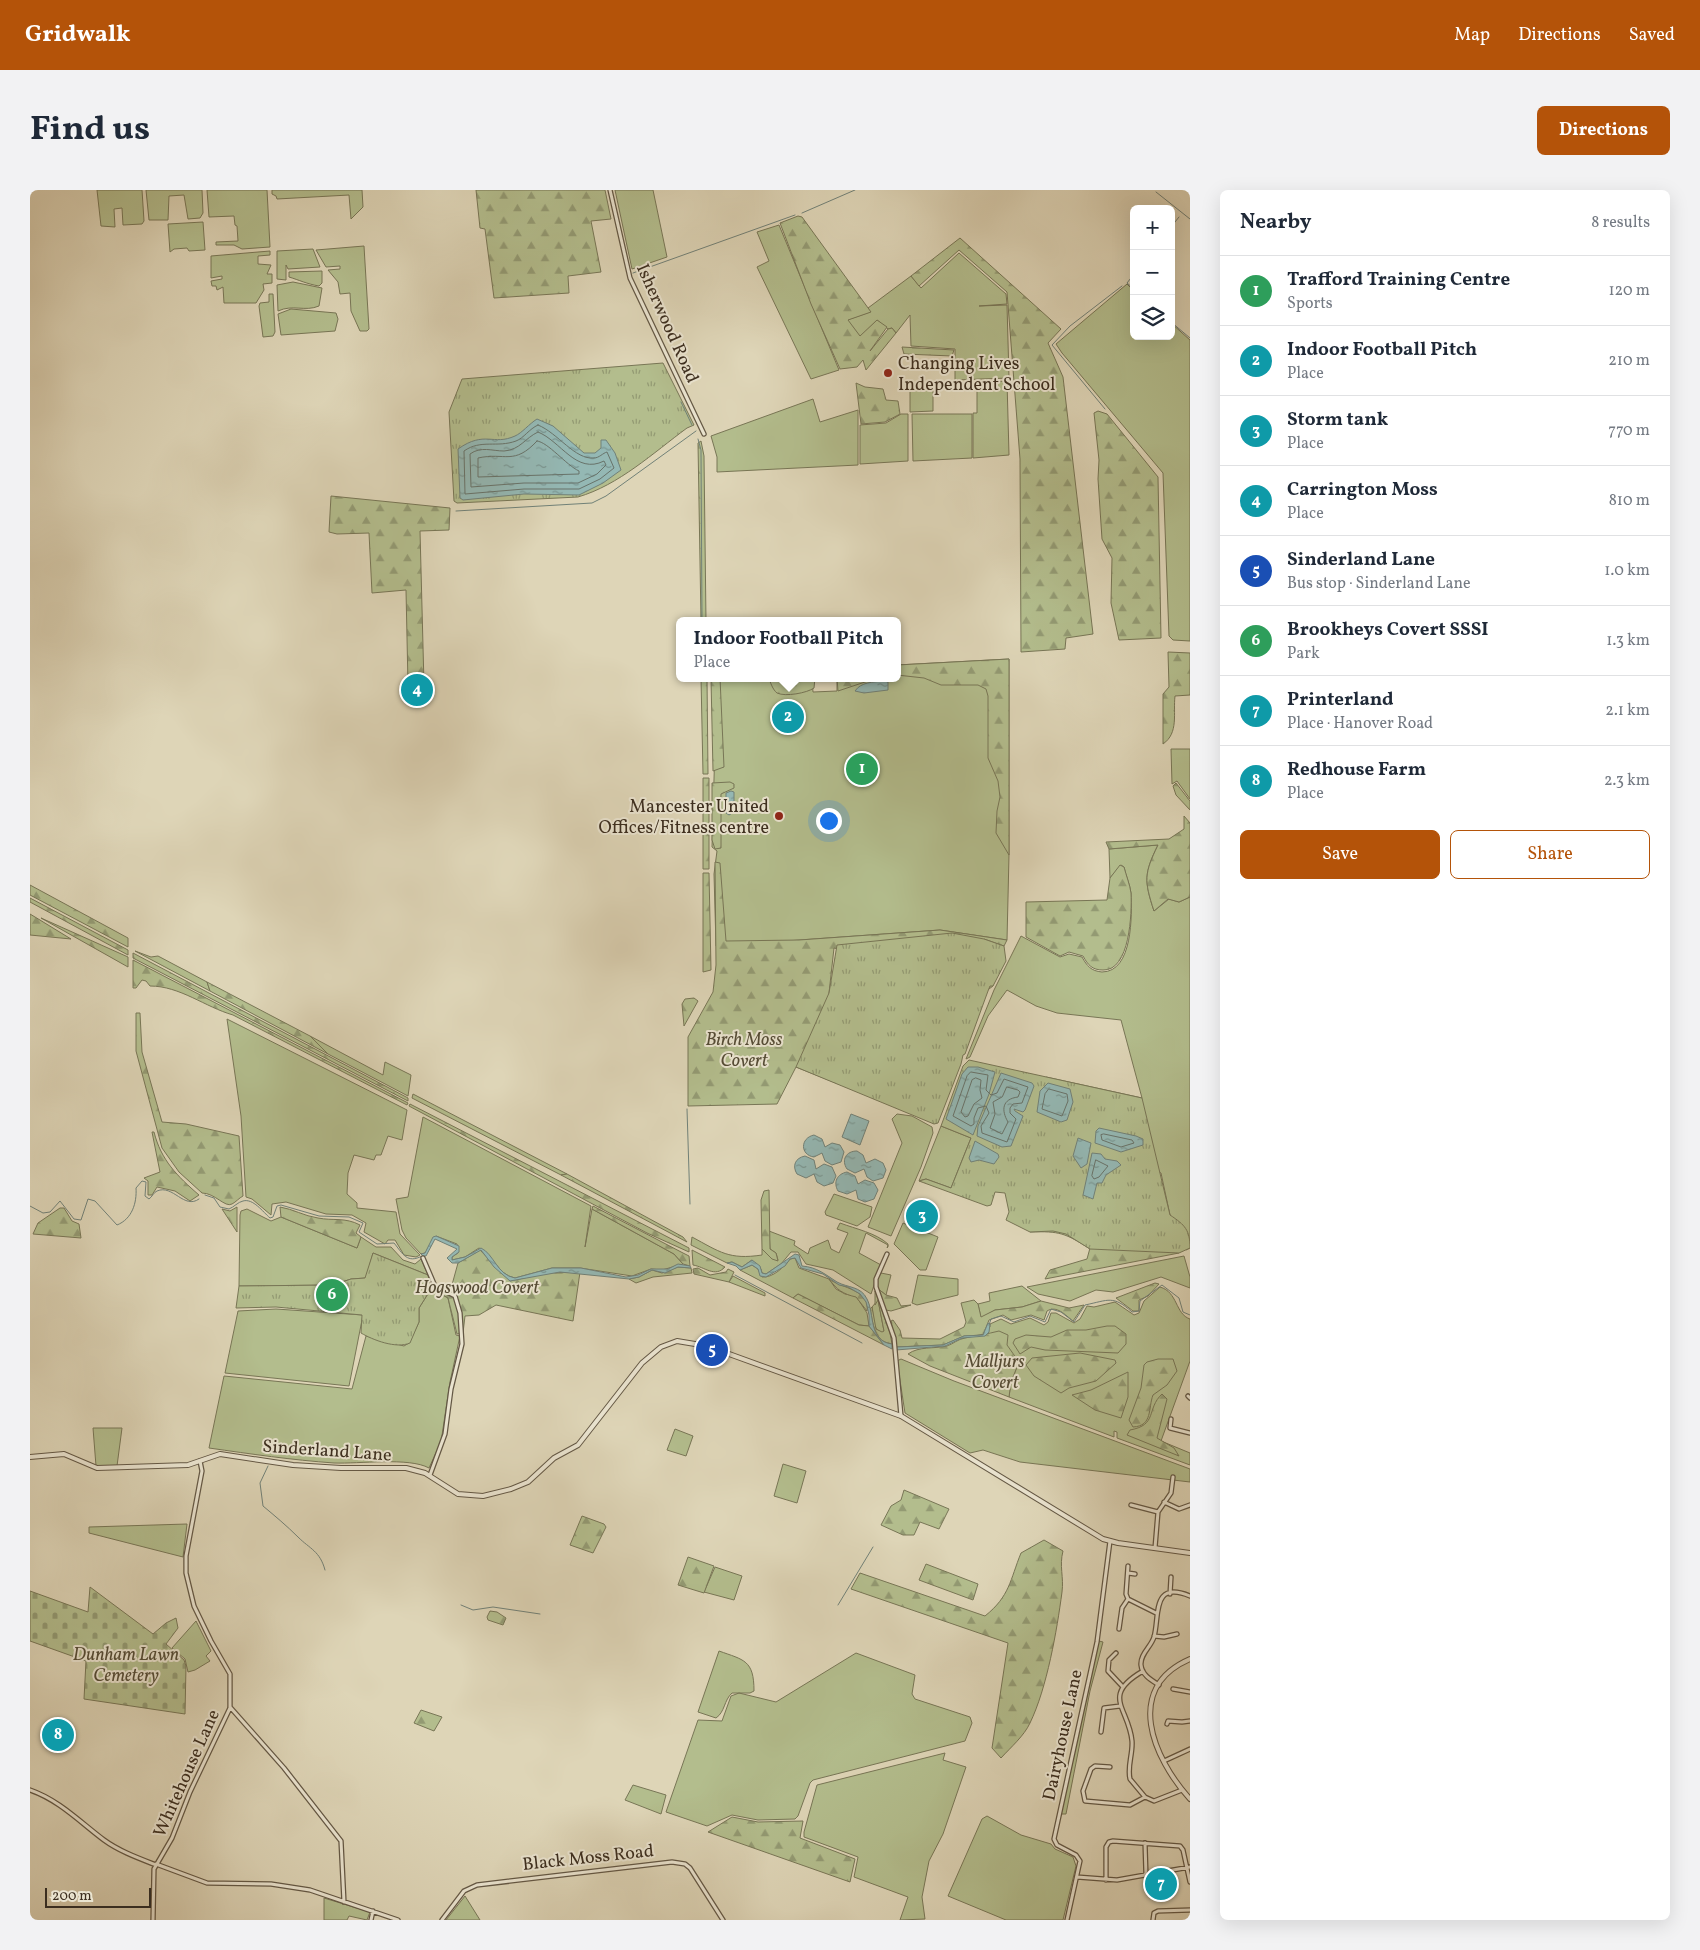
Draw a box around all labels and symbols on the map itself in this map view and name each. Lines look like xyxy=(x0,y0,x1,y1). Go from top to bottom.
street label: Isherwood Road xyxy=(629,260,704,387)
place label: Changing Lives Independent School xyxy=(898,352,1055,398)
marker: Changing Lives Independent School xyxy=(882,367,894,379)
pin: 4 xyxy=(401,671,433,709)
pin: 2 xyxy=(772,698,804,736)
pin: 1 xyxy=(846,750,878,788)
place label: Mancester United Offices/Fitness centre xyxy=(599,795,769,841)
your location xyxy=(816,808,842,834)
marker: Mancester United Offices/Fitness centre xyxy=(773,810,785,822)
park label: Birch Moss Covert xyxy=(705,1028,783,1074)
pin: 3 xyxy=(906,1197,938,1235)
pin: 6 xyxy=(316,1276,348,1314)
park label: Hogswood Covert xyxy=(415,1276,540,1301)
pin: 5 xyxy=(696,1331,728,1369)
park label: Malljurs Covert xyxy=(964,1350,1025,1396)
street label: Sinderland Lane xyxy=(261,1435,392,1468)
park label: Dunham Lawn Cemetery xyxy=(73,1643,179,1689)
street label: Dairyhouse Lane xyxy=(1037,1667,1090,1803)
street label: Whitehouse Lane xyxy=(148,1706,227,1841)
pin: 8 xyxy=(42,1716,74,1754)
street label: Black Moss Road xyxy=(521,1839,655,1878)
pin: 7 xyxy=(1145,1865,1177,1903)
scale bar xyxy=(45,1885,151,1908)

